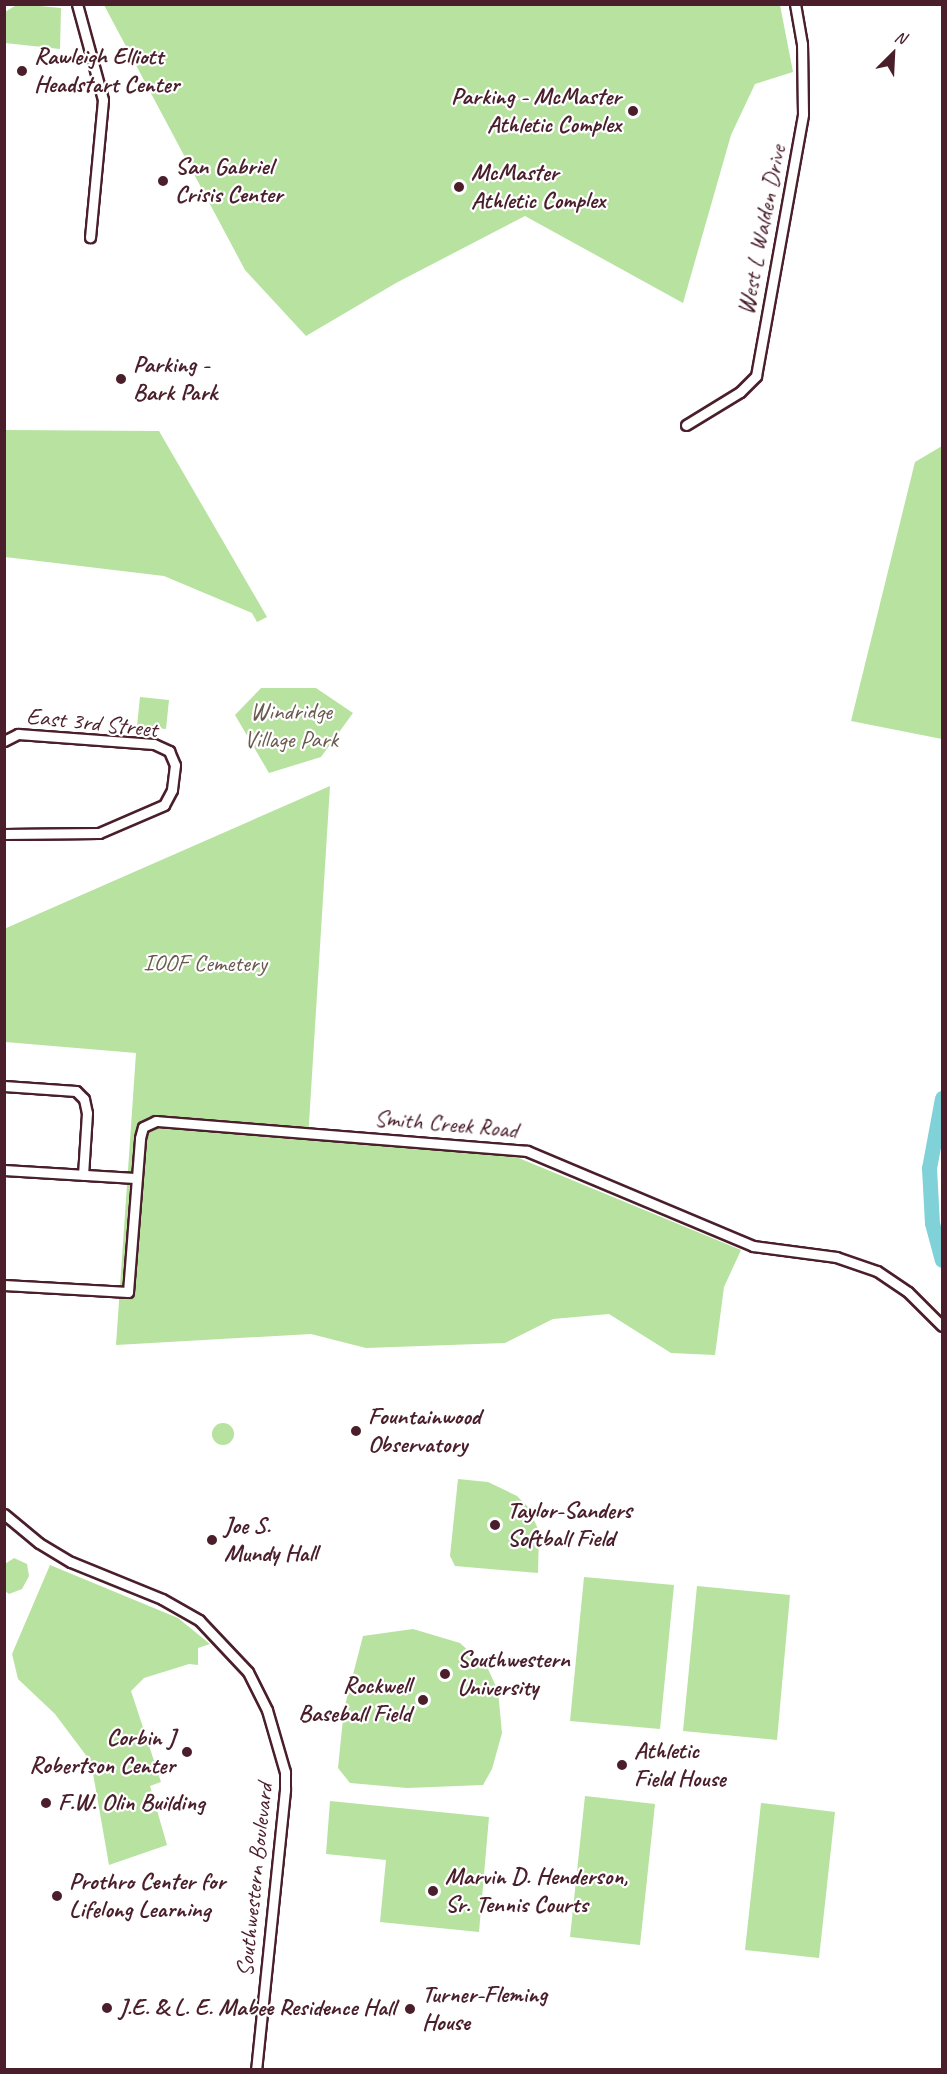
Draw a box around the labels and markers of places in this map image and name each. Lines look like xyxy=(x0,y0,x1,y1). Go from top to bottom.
place label: Rawleigh Elliott Headstart Center xyxy=(34,43,179,99)
marker: Rawleigh Elliott Headstart Center xyxy=(15,64,29,78)
place label: Parking - McMaster Athletic Complex xyxy=(451,83,621,139)
marker: Parking - McMaster Athletic Complex xyxy=(626,104,640,118)
place label: San Gabriel Crisis Center xyxy=(175,153,282,209)
place label: McMaster Athletic Complex xyxy=(471,159,605,215)
marker: San Gabriel Crisis Center xyxy=(156,174,170,188)
marker: McMaster Athletic Complex xyxy=(452,180,466,194)
place label: Parking - Bark Park xyxy=(133,351,218,407)
marker: Parking - Bark Park xyxy=(114,372,128,386)
place label: Fountainwood Observatory xyxy=(368,1403,480,1459)
marker: Fountainwood Observatory xyxy=(349,1424,363,1438)
place label: Taylor-Sanders Softball Field xyxy=(507,1497,632,1553)
place label: Joe S. Mundy Hall xyxy=(224,1512,318,1568)
marker: Taylor-Sanders Softball Field xyxy=(488,1518,502,1532)
marker: Joe S. Mundy Hall xyxy=(205,1533,219,1547)
place label: Southwestern University xyxy=(457,1646,570,1702)
marker: Southwestern University xyxy=(438,1667,452,1681)
place label: Rockwell Baseball Field xyxy=(298,1672,411,1728)
marker: Rockwell Baseball Field xyxy=(416,1693,430,1707)
place label: Corbin J Robertson Center xyxy=(29,1724,175,1780)
place label: Athletic Field House xyxy=(634,1737,726,1793)
marker: Corbin J Robertson Center xyxy=(180,1745,194,1759)
marker: Athletic Field House xyxy=(615,1758,629,1772)
place label: F.W. Olin Building xyxy=(58,1789,205,1817)
marker: F.W. Olin Building xyxy=(39,1796,53,1810)
place label: Marvin D. Henderson, Sr. Tennis Courts xyxy=(445,1863,628,1919)
place label: Prothro Center for Lifelong Learning xyxy=(69,1868,225,1924)
marker: Marvin D. Henderson, Sr. Tennis Courts xyxy=(426,1884,440,1898)
marker: Prothro Center for Lifelong Learning xyxy=(50,1889,64,1903)
place label: Turner-Fleming House xyxy=(422,1981,547,2037)
place label: J.E. & L. E. Mabee Residence Hall xyxy=(119,1994,397,2022)
marker: J.E. & L. E. Mabee Residence Hall xyxy=(100,2001,114,2015)
marker: Turner-Fleming House xyxy=(403,2002,417,2016)

